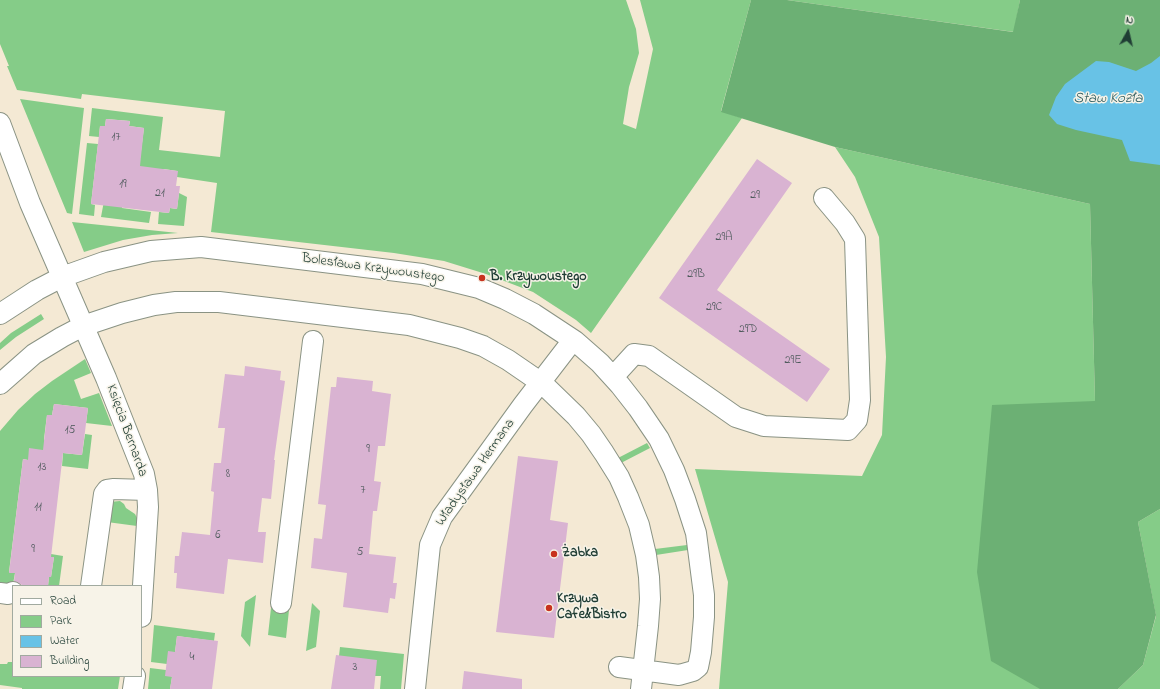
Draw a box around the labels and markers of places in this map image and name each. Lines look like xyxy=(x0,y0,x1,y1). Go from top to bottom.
place label: B. Krzywoustego xyxy=(490,270,587,286)
marker: B. Krzywoustego xyxy=(477,273,487,283)
place label: Żabka xyxy=(562,546,598,562)
marker: Żabka xyxy=(549,549,559,559)
place label: Krzywa Cafe&Bistro xyxy=(557,592,627,624)
marker: Krzywa Cafe&Bistro xyxy=(544,603,554,613)

